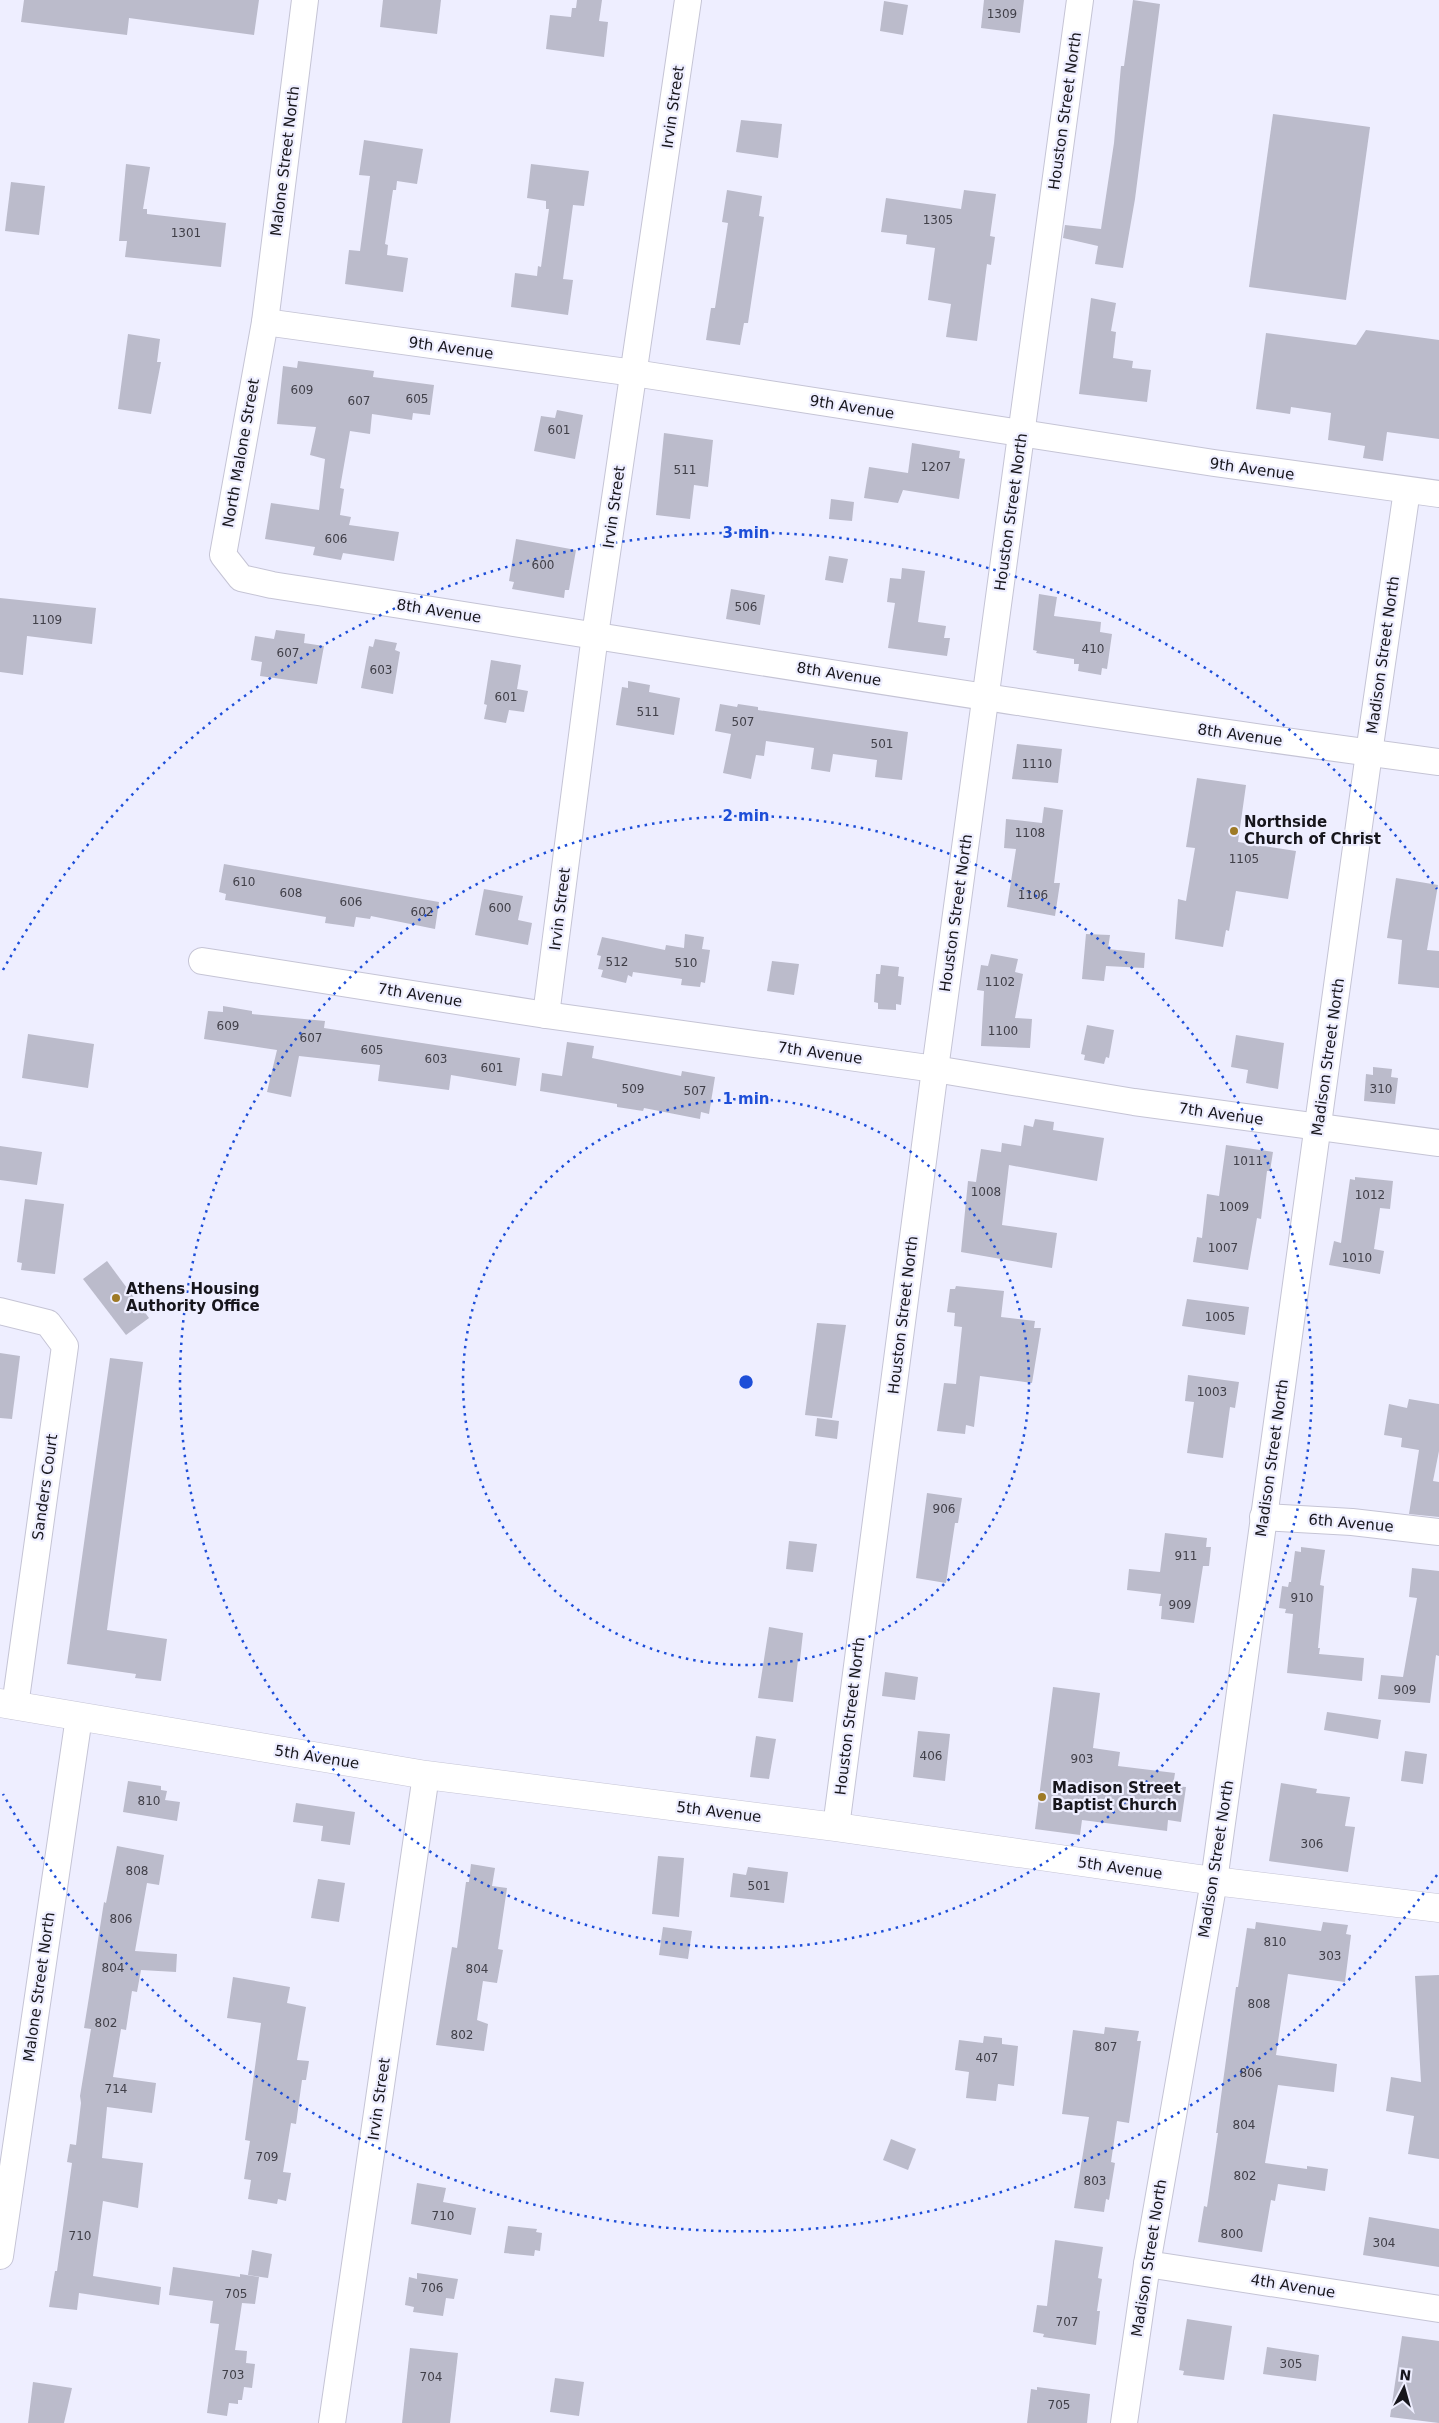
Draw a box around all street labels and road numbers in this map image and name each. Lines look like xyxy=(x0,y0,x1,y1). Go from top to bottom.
street label: Houston Street North xyxy=(1045,31,1085,191)
street label: Irvin Street xyxy=(658,64,688,150)
street label: Malone Street North xyxy=(267,85,303,237)
street label: 9th Avenue xyxy=(407,333,495,363)
street label: North Malone Street xyxy=(219,377,263,529)
street label: 9th Avenue xyxy=(808,391,896,423)
street label: Houston Street North xyxy=(991,432,1031,592)
street label: 9th Avenue xyxy=(1208,454,1296,484)
street label: Irvin Street xyxy=(599,464,629,550)
street label: Madison Street North xyxy=(1363,575,1403,735)
street label: 8th Avenue xyxy=(395,595,483,627)
street label: 8th Avenue xyxy=(795,658,883,690)
street label: 8th Avenue xyxy=(1196,720,1284,750)
street label: Houston Street North xyxy=(936,833,976,993)
street label: Irvin Street xyxy=(546,866,574,952)
street label: Madison Street North xyxy=(1308,977,1348,1137)
street label: 7th Avenue xyxy=(376,979,464,1011)
street label: 7th Avenue xyxy=(776,1038,864,1068)
street label: 7th Avenue xyxy=(1177,1099,1265,1129)
street label: Houston Street North xyxy=(884,1235,922,1395)
street label: Madison Street North xyxy=(1252,1378,1292,1538)
street label: Sanders Court xyxy=(29,1433,61,1541)
street label: 6th Avenue xyxy=(1308,1510,1394,1536)
street label: Houston Street North xyxy=(831,1636,869,1796)
street label: 5th Avenue xyxy=(273,1741,361,1773)
street label: Madison Street North xyxy=(1195,1779,1237,1939)
street label: 5th Avenue xyxy=(676,1798,762,1826)
street label: 5th Avenue xyxy=(1076,1853,1164,1883)
street label: Malone Street North xyxy=(20,1911,58,2063)
street label: Irvin Street xyxy=(364,2056,394,2142)
street label: Madison Street North xyxy=(1128,2178,1170,2338)
street label: 4th Avenue xyxy=(1249,2270,1337,2302)

